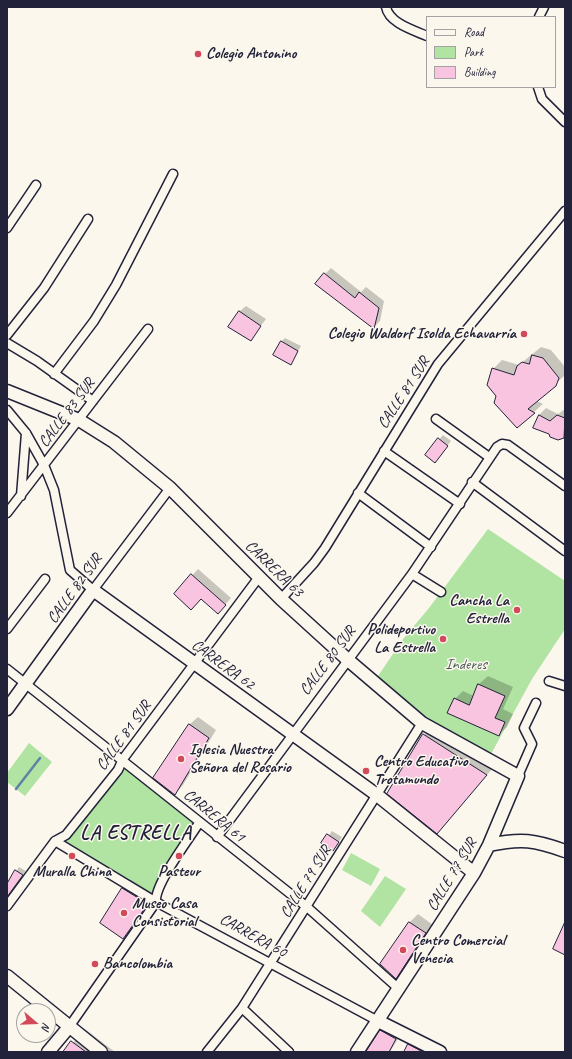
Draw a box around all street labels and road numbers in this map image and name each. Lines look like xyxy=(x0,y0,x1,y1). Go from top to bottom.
street label: CALLE 81 SUR xyxy=(374,354,434,432)
street label: CALLE 83 SUR xyxy=(35,375,99,451)
street label: CARRERA 63 xyxy=(241,536,307,602)
street label: CALLE 82 SUR xyxy=(43,550,107,628)
street label: CALLE 80 SUR xyxy=(296,623,360,699)
street label: CARRERA 62 xyxy=(188,636,258,694)
street label: CALLE 81 SUR xyxy=(92,697,156,775)
street label: CARRERA 61 xyxy=(179,785,249,847)
street label: CALLE 77 SUR xyxy=(423,835,481,915)
street label: CALLE 79 SUR xyxy=(276,842,336,922)
street label: CARRERA 60 xyxy=(216,910,290,962)

